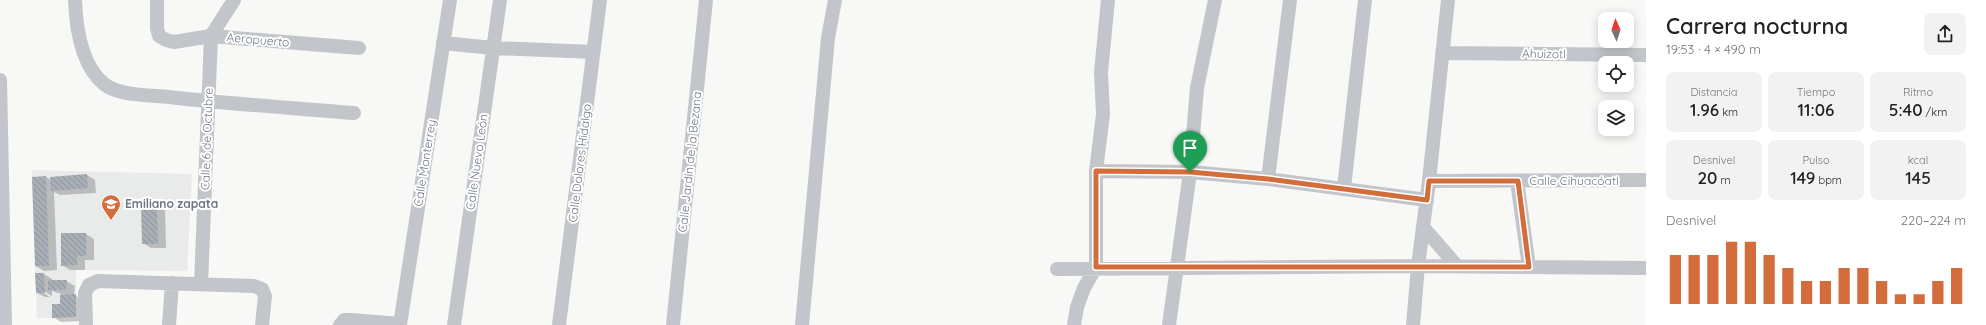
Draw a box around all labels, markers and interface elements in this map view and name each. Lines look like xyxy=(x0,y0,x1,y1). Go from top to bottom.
north arrow xyxy=(1598,12,1634,48)
map controls xyxy=(1598,12,1634,136)
text: Carrera nocturna xyxy=(1666,12,1848,40)
button: share xyxy=(1924,13,1966,55)
street label: Aeropuerto xyxy=(226,29,290,50)
text: 19:53 · 4 × 490 m xyxy=(1666,41,1761,57)
street label: Ahuizotl xyxy=(1522,46,1566,61)
button: locate xyxy=(1598,56,1634,92)
text: Distancia xyxy=(1691,85,1737,99)
text: Tiempo xyxy=(1797,85,1835,99)
text: Ritmo xyxy=(1903,85,1933,99)
street label: Calle 6 de Octubre xyxy=(197,87,216,190)
street label: Calle Jardín de la Bezana xyxy=(675,91,704,233)
text: 1.96 xyxy=(1690,99,1719,120)
text: 11:06 xyxy=(1798,99,1834,120)
text: 5:40 xyxy=(1889,99,1923,120)
button: layers xyxy=(1598,100,1634,136)
street label: Calle Dolores Hidalgo xyxy=(565,103,594,223)
text: km xyxy=(1719,105,1738,119)
text: /km xyxy=(1923,105,1947,119)
street label: Calle Nuevo León xyxy=(462,113,491,211)
street label: Calle Monterrey xyxy=(410,118,439,208)
pin xyxy=(1173,131,1207,172)
icon: arrive xyxy=(1179,137,1201,159)
text: Desnivel xyxy=(1693,153,1735,167)
text: Pulso xyxy=(1802,153,1830,167)
text: kcal xyxy=(1908,153,1928,167)
text: 20 xyxy=(1698,167,1717,188)
text: 149 xyxy=(1790,167,1815,188)
text: 145 xyxy=(1905,167,1931,188)
street label: Calle Cihuacóatl xyxy=(1529,173,1619,188)
text: m xyxy=(1717,173,1730,187)
text: bpm xyxy=(1815,173,1842,187)
school or university icon: Emiliano zapata xyxy=(100,193,122,221)
place label: Emiliano zapata xyxy=(125,196,218,211)
text: Desnivel xyxy=(1666,212,1716,228)
text: 220–224 m xyxy=(1901,212,1966,228)

